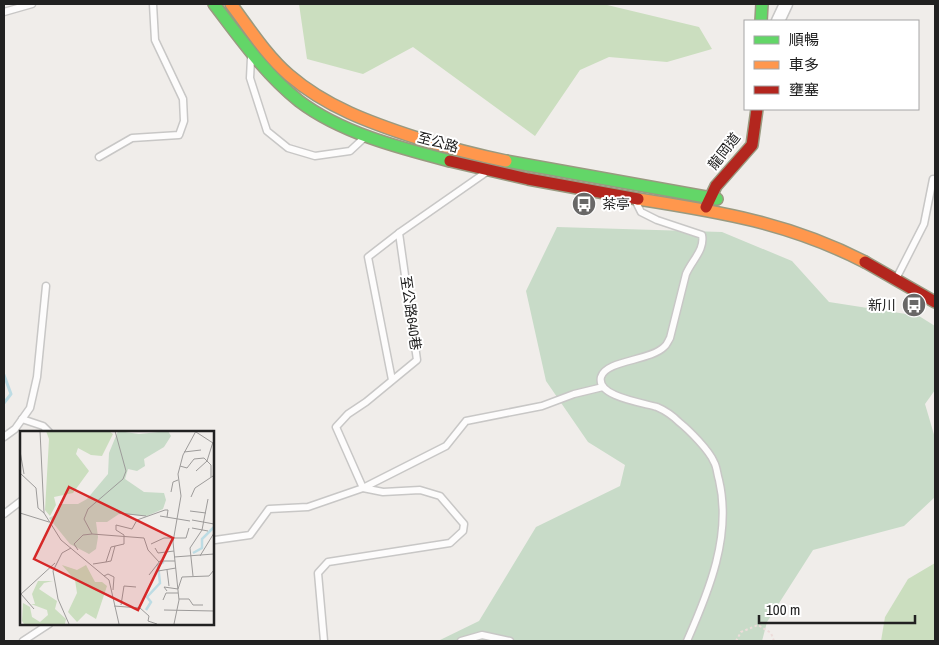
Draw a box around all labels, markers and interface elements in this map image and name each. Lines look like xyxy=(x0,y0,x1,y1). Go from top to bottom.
legend xyxy=(744,20,919,110)
text: 順暢 xyxy=(789,29,819,50)
text: 車多 xyxy=(789,54,819,75)
text: 壅塞 xyxy=(789,79,819,100)
street label: 至公路 xyxy=(415,128,461,156)
street label: 龍岡道 xyxy=(704,129,744,173)
bus stop icon: 茶亭 xyxy=(571,191,597,217)
place label: 茶亭 xyxy=(602,195,630,213)
street label: 至公路640巷 xyxy=(397,275,425,351)
bus stop icon: 新川 xyxy=(901,292,927,318)
place label: 新川 xyxy=(868,296,896,314)
inset map xyxy=(20,431,214,625)
scale bar xyxy=(759,592,915,624)
text: 100 m xyxy=(766,599,800,620)

